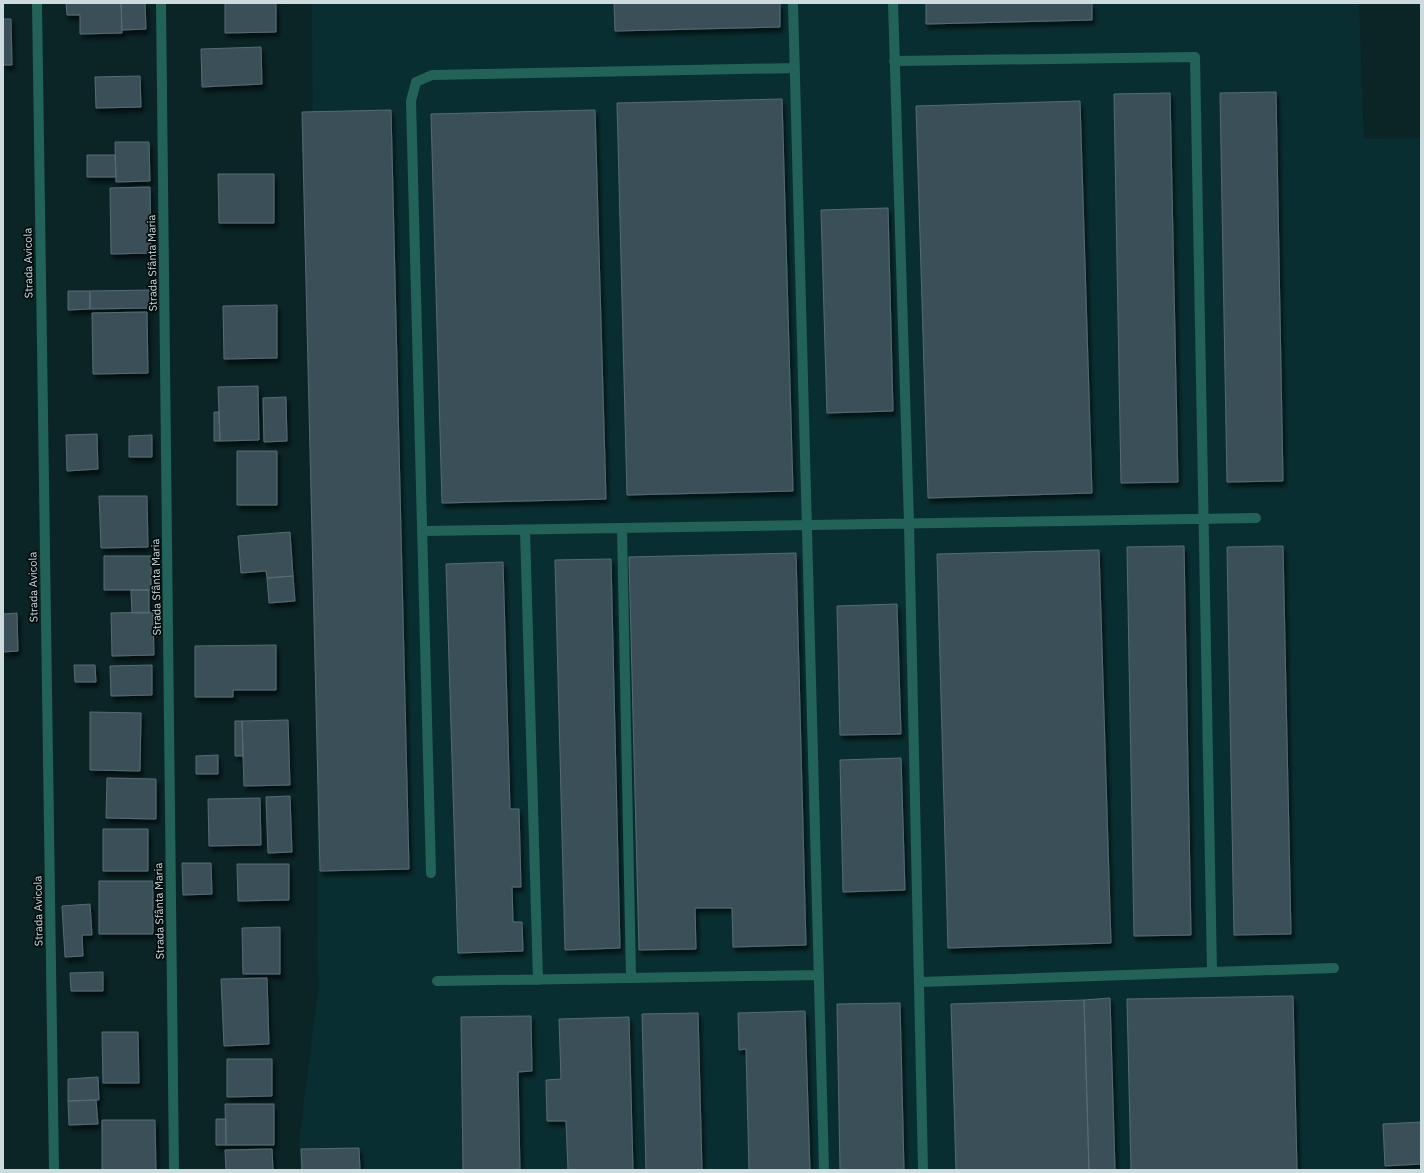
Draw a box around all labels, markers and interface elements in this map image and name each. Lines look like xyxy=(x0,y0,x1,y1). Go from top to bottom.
street label: Strada Sfânta Maria xyxy=(144,214,160,312)
street label: Strada Avicola xyxy=(20,228,36,298)
street label: Strada Sfânta Maria xyxy=(148,538,164,636)
street label: Strada Avicola xyxy=(25,552,41,622)
street label: Strada Sfânta Maria xyxy=(151,862,167,960)
street label: Strada Avicola xyxy=(30,876,46,946)

